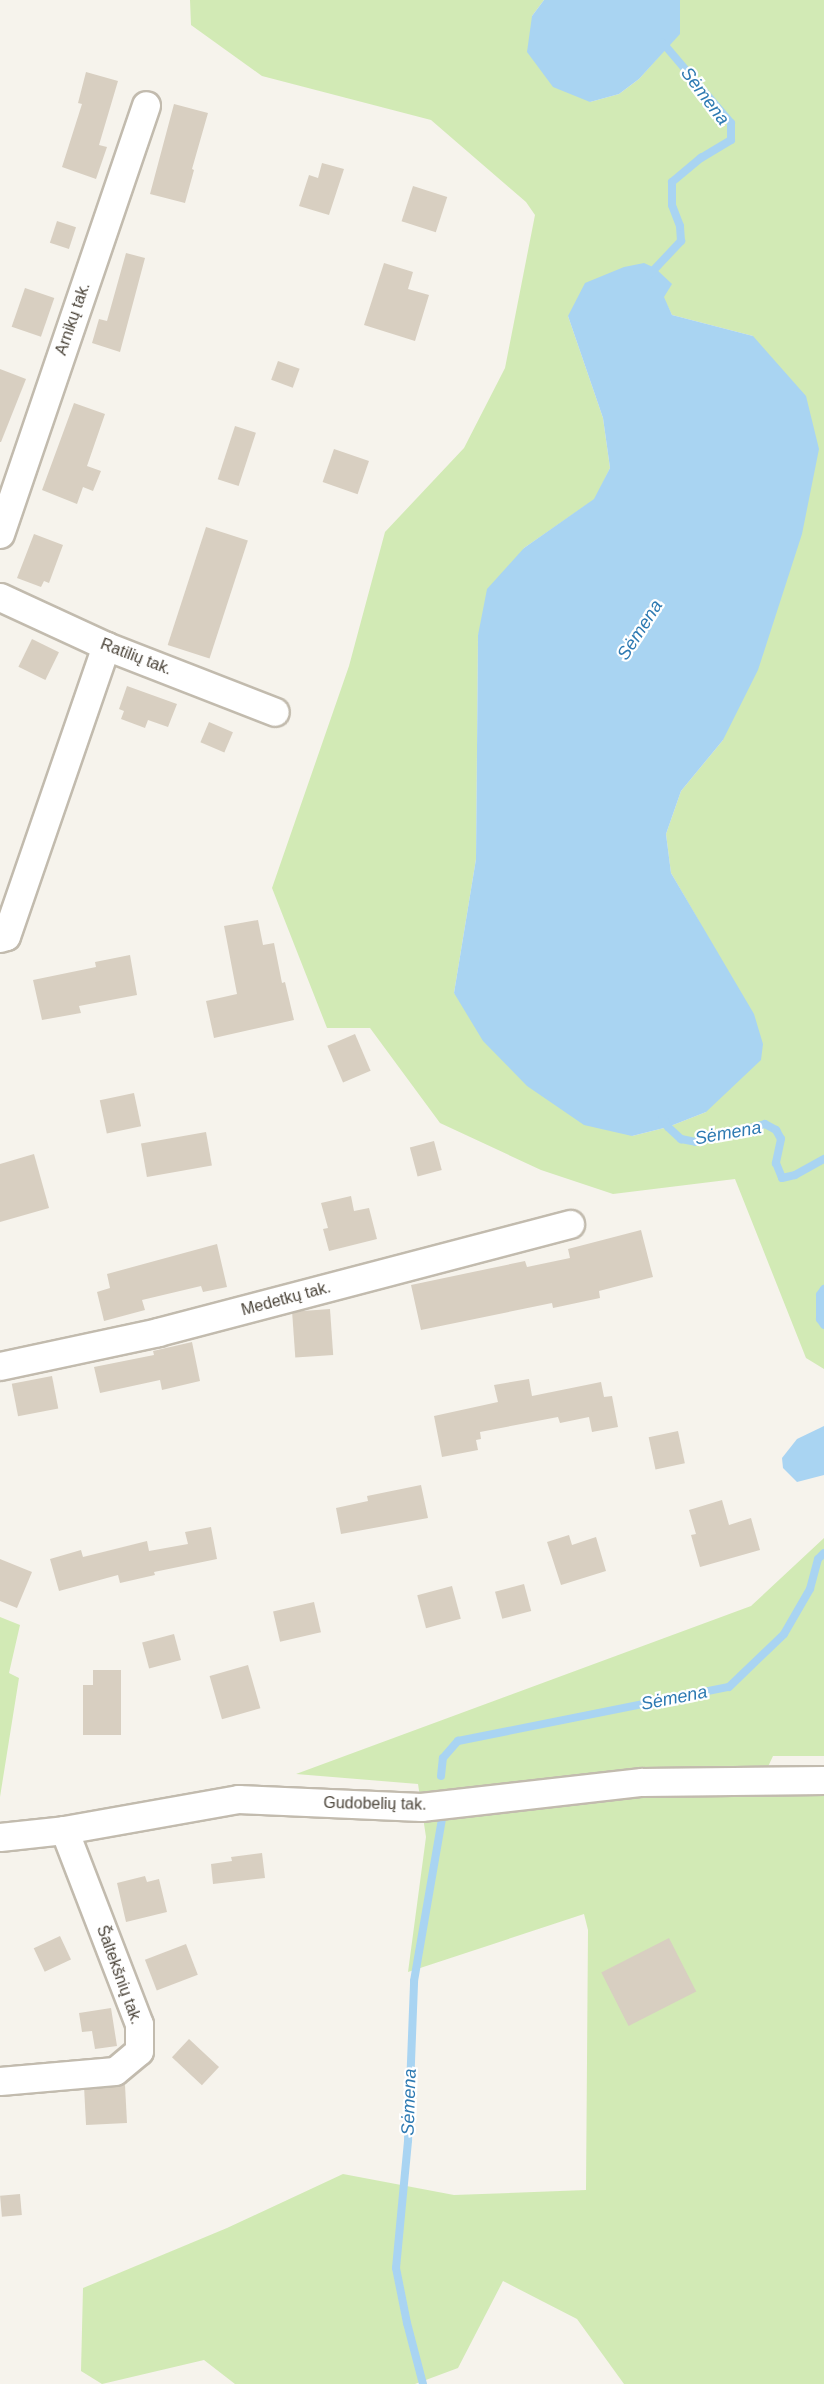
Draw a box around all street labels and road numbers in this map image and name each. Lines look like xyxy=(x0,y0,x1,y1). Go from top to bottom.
street label: Arnikų tak. xyxy=(52,280,94,358)
street label: Ratilių tak. xyxy=(98,635,174,679)
street label: Medetkų tak. xyxy=(239,1278,333,1320)
street label: Gudobelių tak. xyxy=(323,1794,427,1814)
street label: Šaltekšnių tak. xyxy=(92,1923,146,2027)

